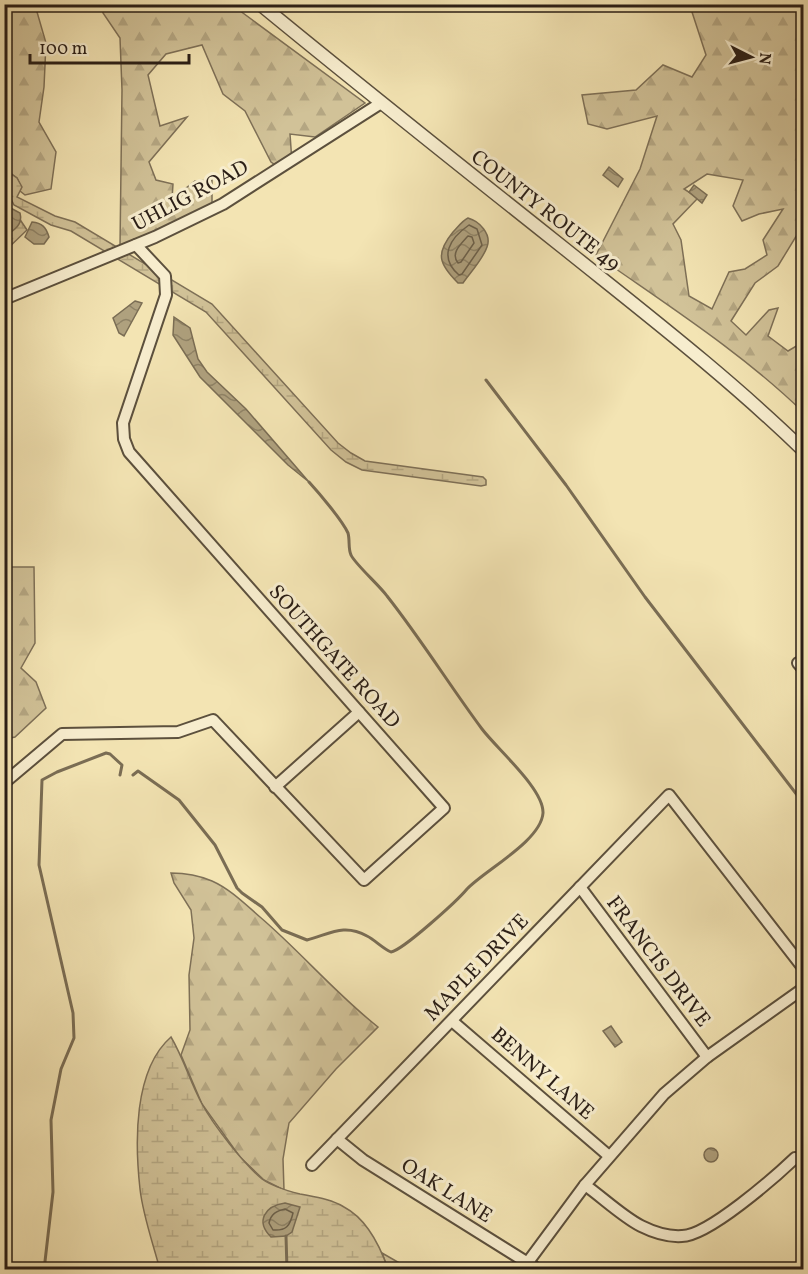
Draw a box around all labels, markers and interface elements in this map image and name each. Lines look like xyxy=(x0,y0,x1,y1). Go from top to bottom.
scale bar xyxy=(30,27,189,65)
north arrow xyxy=(721,27,781,87)
text: 100 m xyxy=(39,37,88,62)
text: N xyxy=(752,51,775,66)
street label: COUNTY ROUTE 49 xyxy=(464,143,626,279)
street label: UHLIG ROAD xyxy=(127,153,254,239)
street label: SOUTHGATE ROAD xyxy=(261,579,406,735)
street label: FRANCIS DRIVE xyxy=(599,890,717,1034)
street label: MAPLE DRIVE xyxy=(418,908,536,1028)
street label: BENNY LANE xyxy=(484,1021,600,1127)
street label: OAK LANE xyxy=(395,1152,498,1231)

